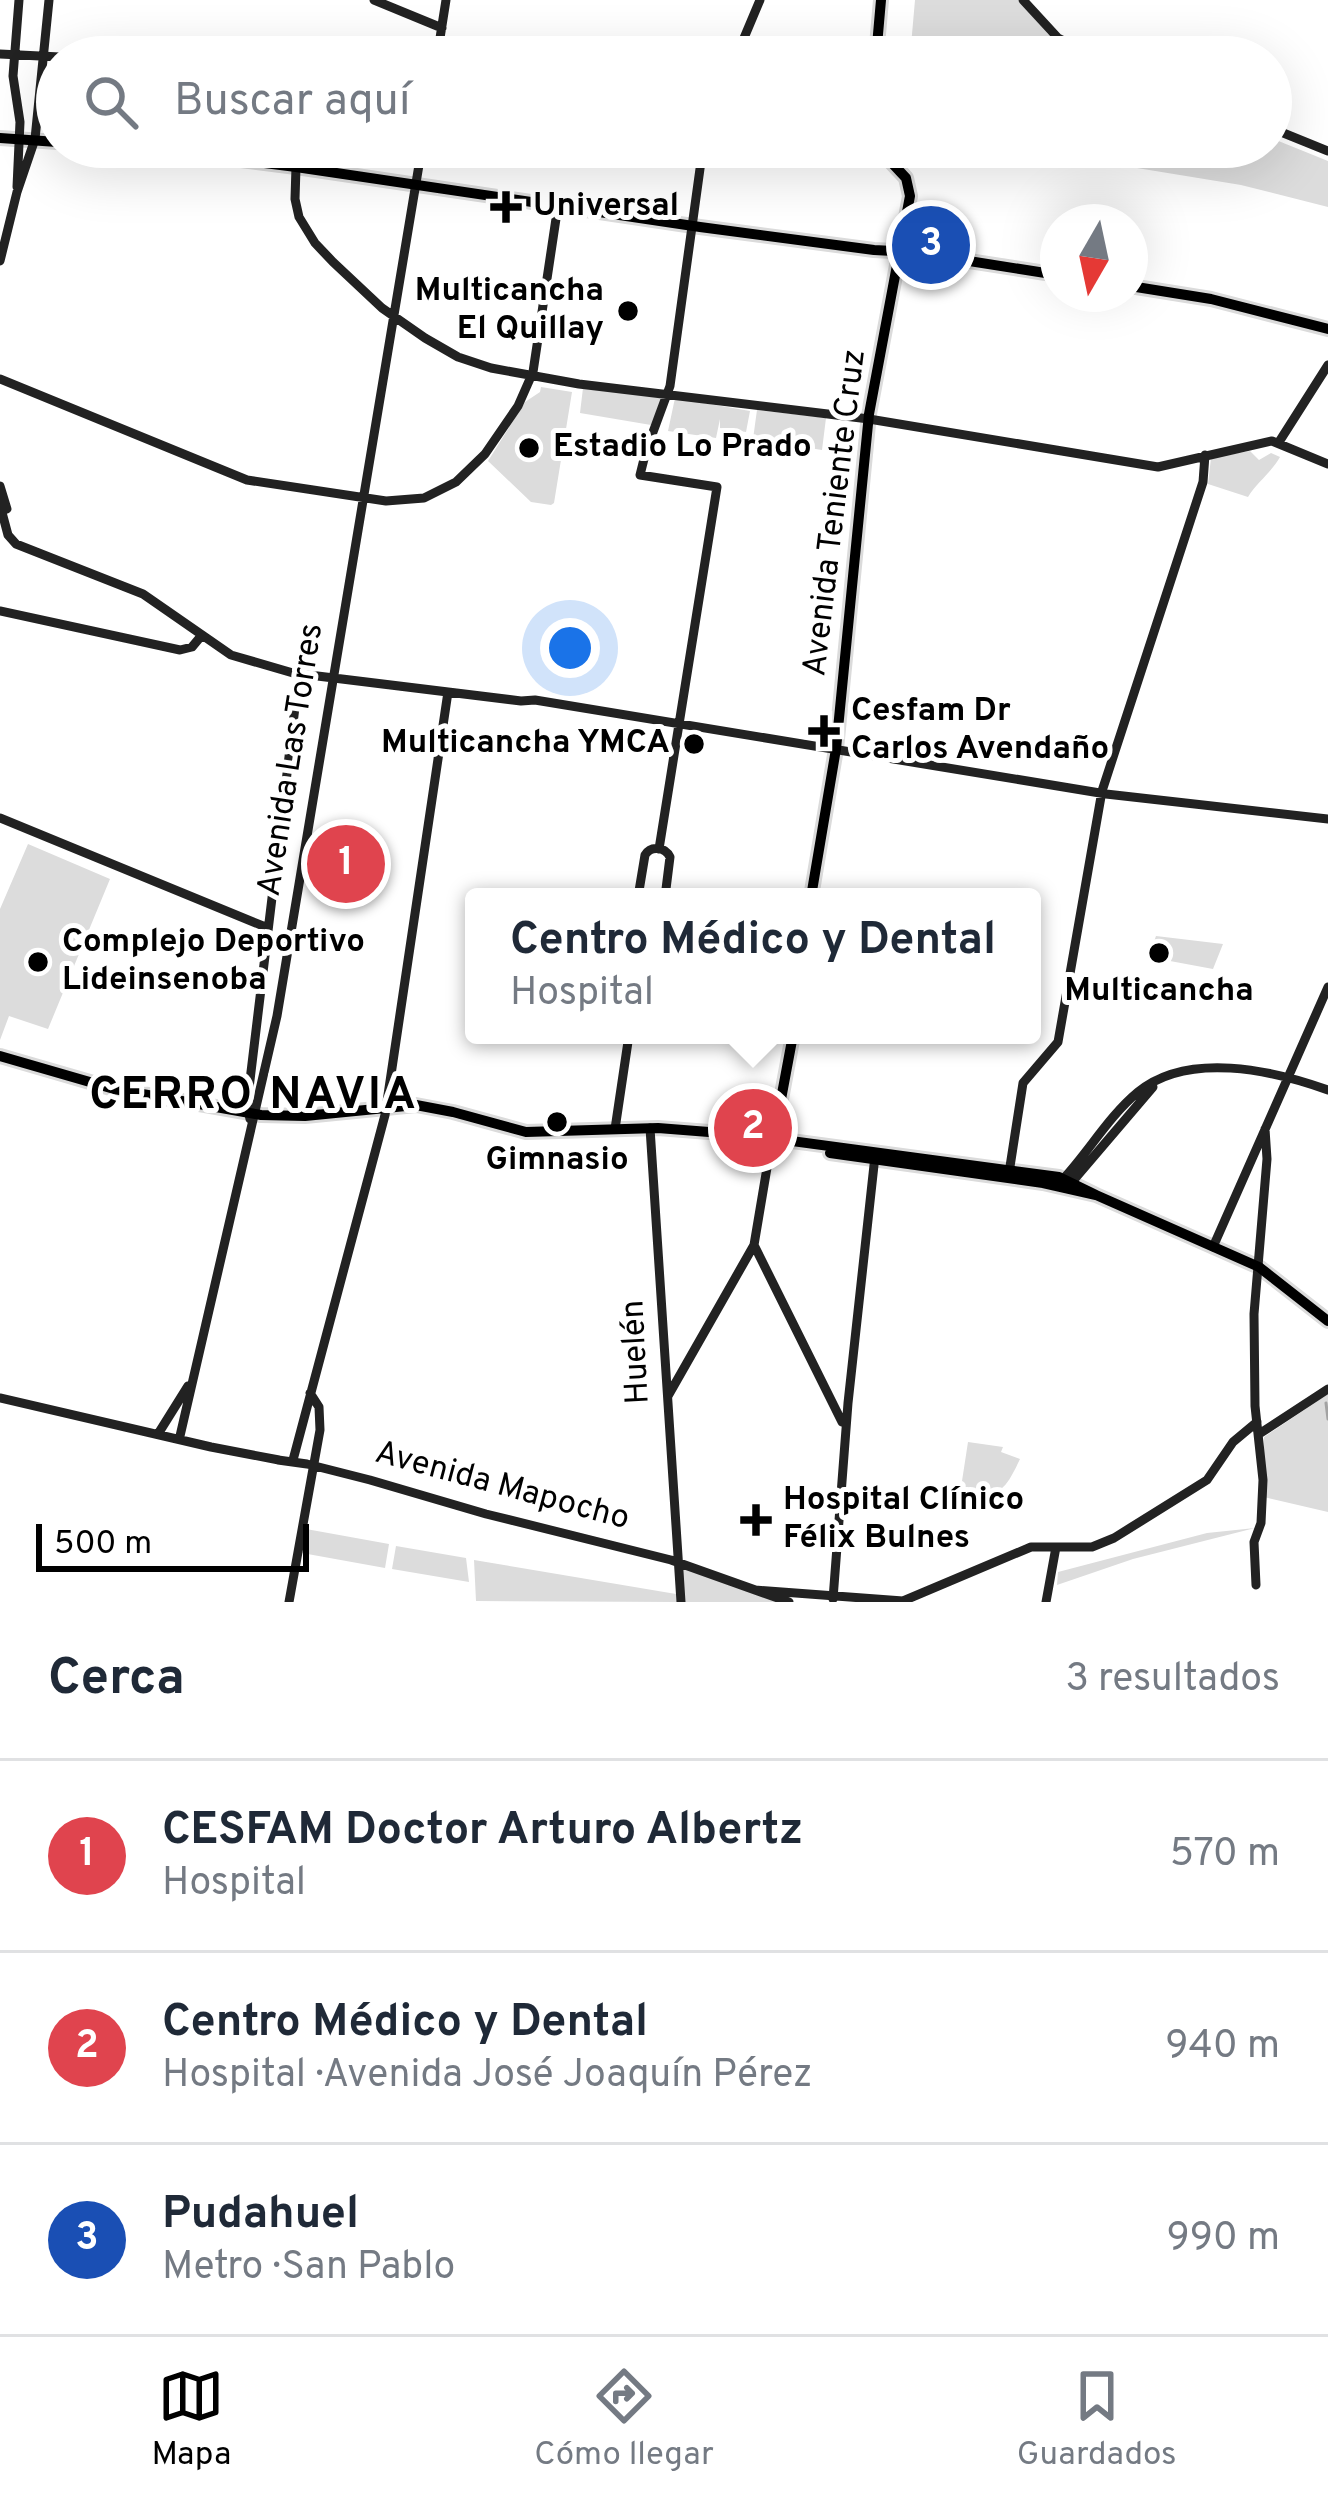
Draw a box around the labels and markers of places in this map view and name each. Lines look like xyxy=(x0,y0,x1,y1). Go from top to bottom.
place label: Universal xyxy=(533,186,679,228)
marker: Universal xyxy=(490,191,522,223)
pin: 3 xyxy=(892,200,970,290)
place label: Multicancha El Quillay xyxy=(415,271,604,351)
marker: Multicancha El Quillay xyxy=(615,298,641,324)
place label: Estadio Lo Prado xyxy=(553,427,812,469)
marker: Estadio Lo Prado xyxy=(516,435,542,461)
place label: Cesfam Dr Carlos Avendaño xyxy=(851,691,1109,771)
marker: Cesfam Dr Carlos Avendaño xyxy=(808,715,840,747)
place label: Multicancha YMCA xyxy=(381,723,670,765)
marker: Multicancha YMCA xyxy=(681,731,707,757)
pin: 1 xyxy=(307,819,385,909)
place label: Complejo Deportivo Lideinsenoba xyxy=(62,922,365,1002)
marker: Multicancha xyxy=(1146,940,1172,966)
marker: Complejo Deportivo Lideinsenoba xyxy=(25,949,51,975)
place label: Multicancha xyxy=(1064,971,1254,1013)
pin: 2 xyxy=(714,1083,792,1173)
marker: Gimnasio xyxy=(544,1109,570,1135)
place label: Gimnasio xyxy=(485,1140,629,1182)
place label: Hospital Clínico Félix Bulnes xyxy=(783,1480,1024,1560)
marker: Hospital Clínico Félix Bulnes xyxy=(740,1504,772,1536)

